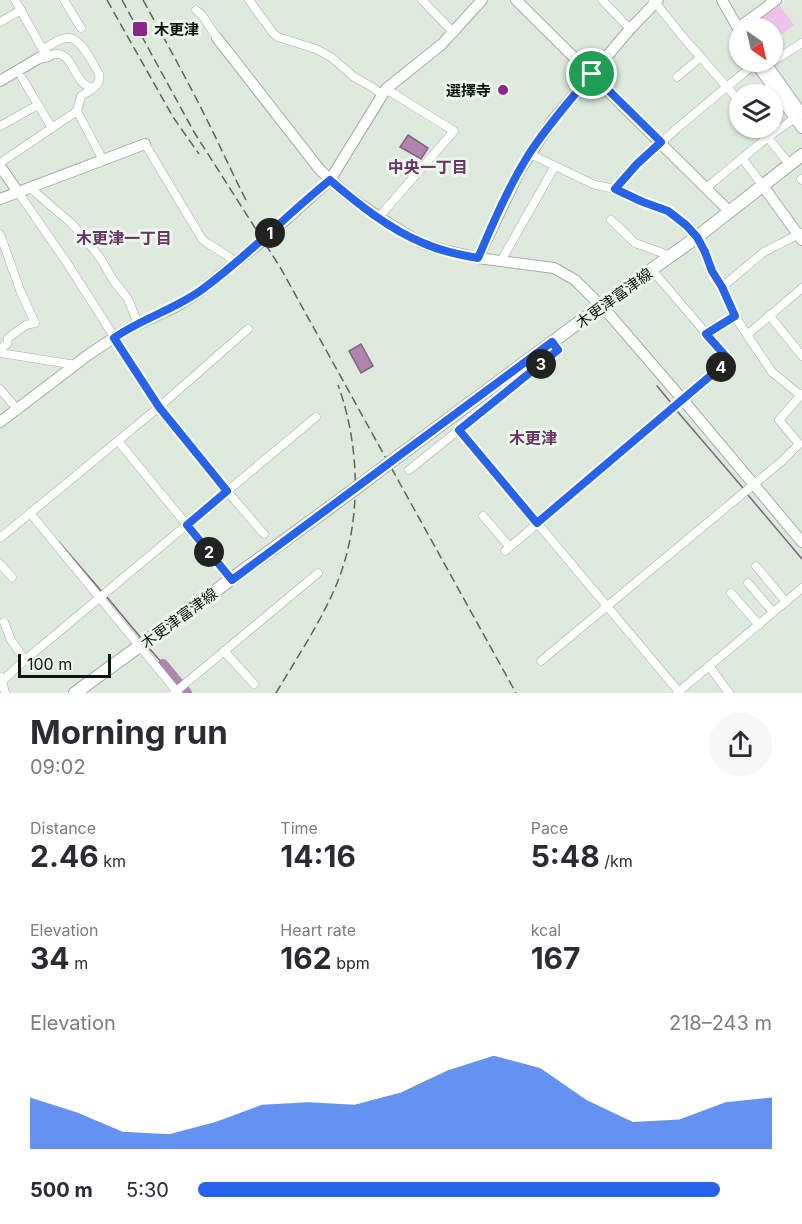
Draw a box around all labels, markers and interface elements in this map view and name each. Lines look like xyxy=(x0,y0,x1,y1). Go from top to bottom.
north arrow xyxy=(729,18,783,72)
map controls xyxy=(729,18,783,138)
marker: 木更津 xyxy=(131,20,149,38)
place label: 木更津 xyxy=(154,20,199,39)
pin xyxy=(566,48,617,99)
icon: arrive xyxy=(575,57,608,90)
place label: 選擇寺 xyxy=(446,81,491,100)
marker: 選擇寺 xyxy=(496,83,510,97)
button: layers xyxy=(729,84,783,138)
district label: 中央一丁目 xyxy=(388,157,468,177)
pin: 1 xyxy=(255,218,285,248)
text: 1 xyxy=(267,223,273,243)
district label: 木更津一丁目 xyxy=(76,228,172,248)
street label: 木更津富津線 xyxy=(572,264,656,332)
pin: 3 xyxy=(526,349,556,379)
pin: 4 xyxy=(706,352,736,382)
text: 3 xyxy=(536,354,546,374)
text: 4 xyxy=(716,357,726,377)
district label: 木更津 xyxy=(509,428,557,448)
pin: 2 xyxy=(194,537,224,567)
text: 2 xyxy=(204,542,214,562)
street label: 木更津富津線 xyxy=(137,584,221,652)
scale bar xyxy=(18,651,111,678)
text: 100 m xyxy=(27,654,72,674)
text: Morning run xyxy=(30,712,228,752)
button: share xyxy=(709,713,772,776)
text: 09:02 xyxy=(30,755,86,779)
text: Distance xyxy=(30,818,96,838)
text: Time xyxy=(280,818,318,838)
text: Pace xyxy=(531,818,568,838)
text: 2.46 xyxy=(30,838,99,874)
text: 14:16 xyxy=(280,838,356,874)
text: 5:48 xyxy=(531,838,600,874)
text: km xyxy=(99,851,126,871)
text: /km xyxy=(600,851,633,871)
text: Elevation xyxy=(30,920,99,940)
text: Heart rate xyxy=(280,920,356,940)
text: kcal xyxy=(531,920,561,940)
text: 34 xyxy=(30,940,70,976)
text: 162 xyxy=(280,940,332,976)
text: 167 xyxy=(531,940,581,976)
text: m xyxy=(70,953,88,973)
text: bpm xyxy=(332,953,370,973)
text: Elevation xyxy=(30,1011,116,1035)
text: 218–243 m xyxy=(669,1011,772,1035)
text: 500 m xyxy=(30,1178,93,1202)
text: 5:30 xyxy=(126,1178,169,1202)

